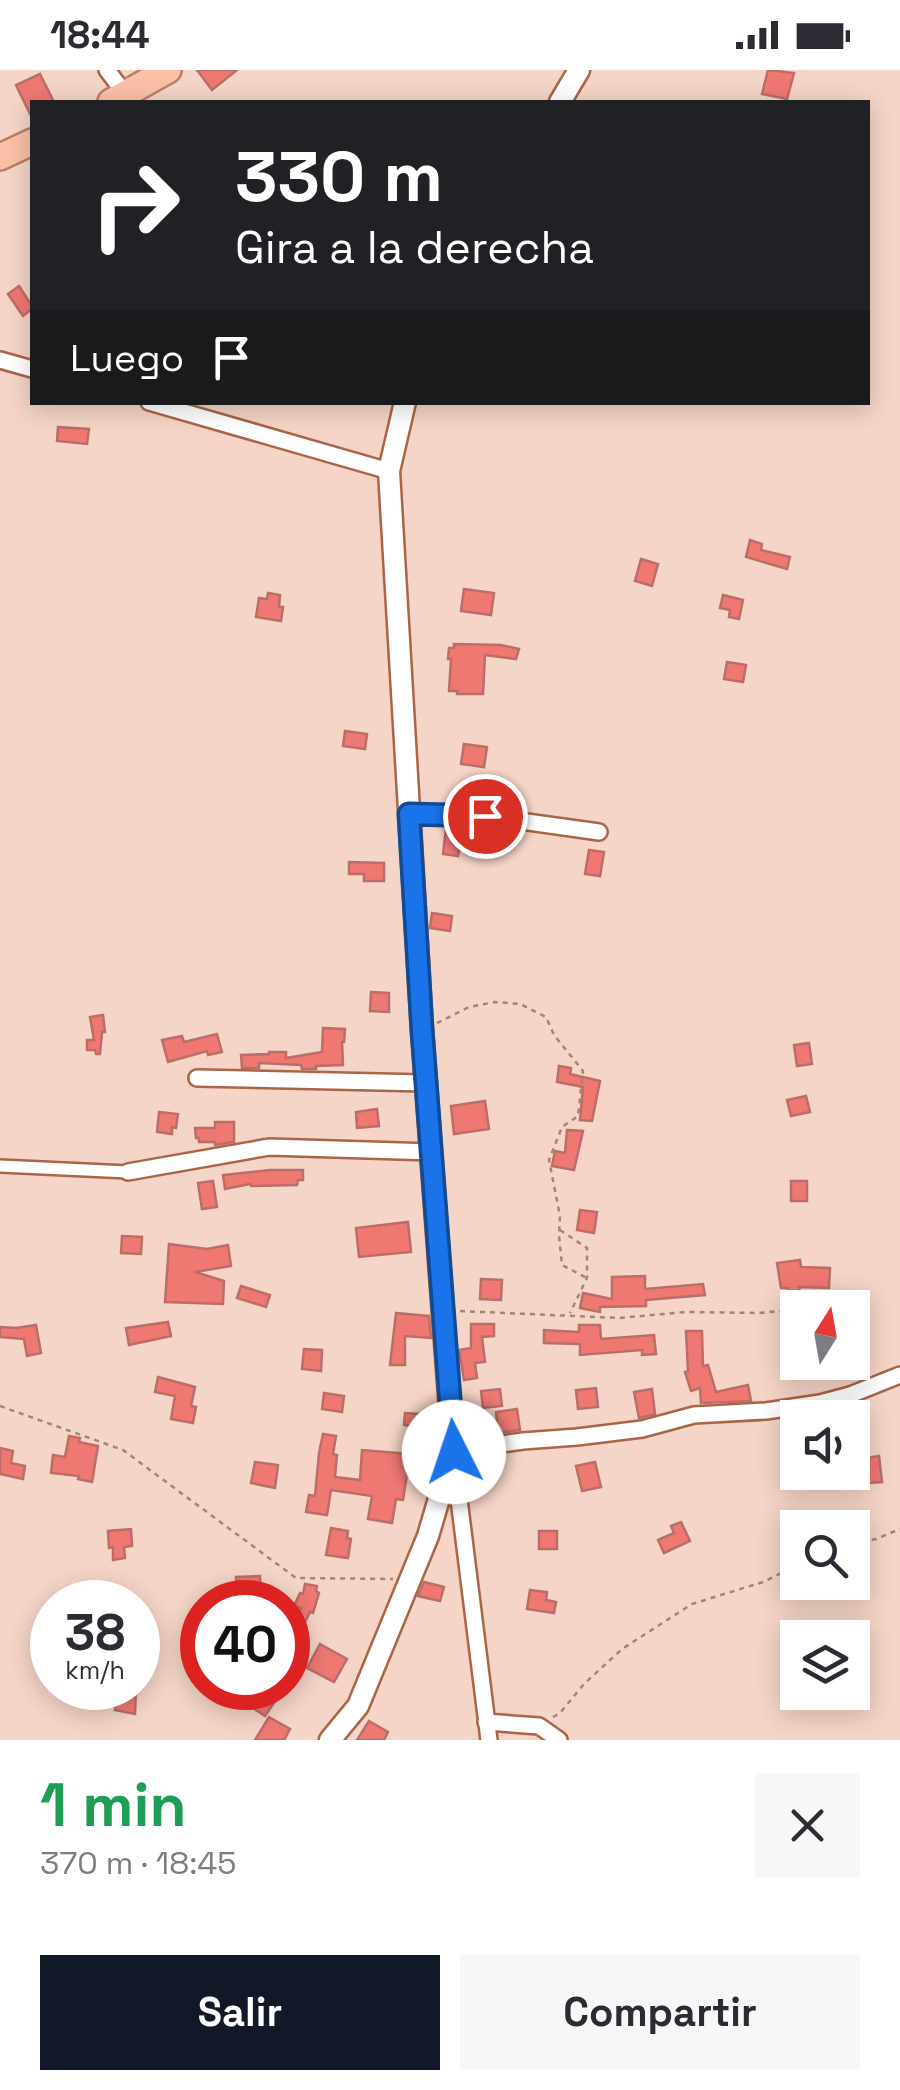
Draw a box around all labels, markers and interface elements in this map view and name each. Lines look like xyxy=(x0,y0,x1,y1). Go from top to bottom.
text: 18:44 xyxy=(50,11,150,59)
text: 330 m xyxy=(235,132,443,221)
icon: right xyxy=(70,140,200,270)
text: Gira a la derecha xyxy=(235,219,594,276)
icon: arrive xyxy=(204,330,259,385)
text: Luego xyxy=(70,334,184,382)
pin xyxy=(443,774,528,859)
icon: arrive xyxy=(458,789,513,844)
north arrow xyxy=(780,1290,870,1380)
map controls xyxy=(780,1290,870,1710)
position arrow xyxy=(402,1400,506,1504)
button: sound xyxy=(780,1400,870,1490)
button: search xyxy=(780,1510,870,1600)
speed limit sign: 40 xyxy=(180,1580,310,1710)
text: 38 xyxy=(65,1601,125,1665)
button: layers xyxy=(780,1620,870,1710)
text: km/h xyxy=(65,1654,125,1686)
text: 1 min xyxy=(40,1767,187,1844)
button: close xyxy=(755,1773,860,1878)
text: 370 m · 18:45 xyxy=(40,1843,236,1883)
button: Salir xyxy=(40,1955,440,2070)
button: Compartir xyxy=(460,1955,860,2070)

